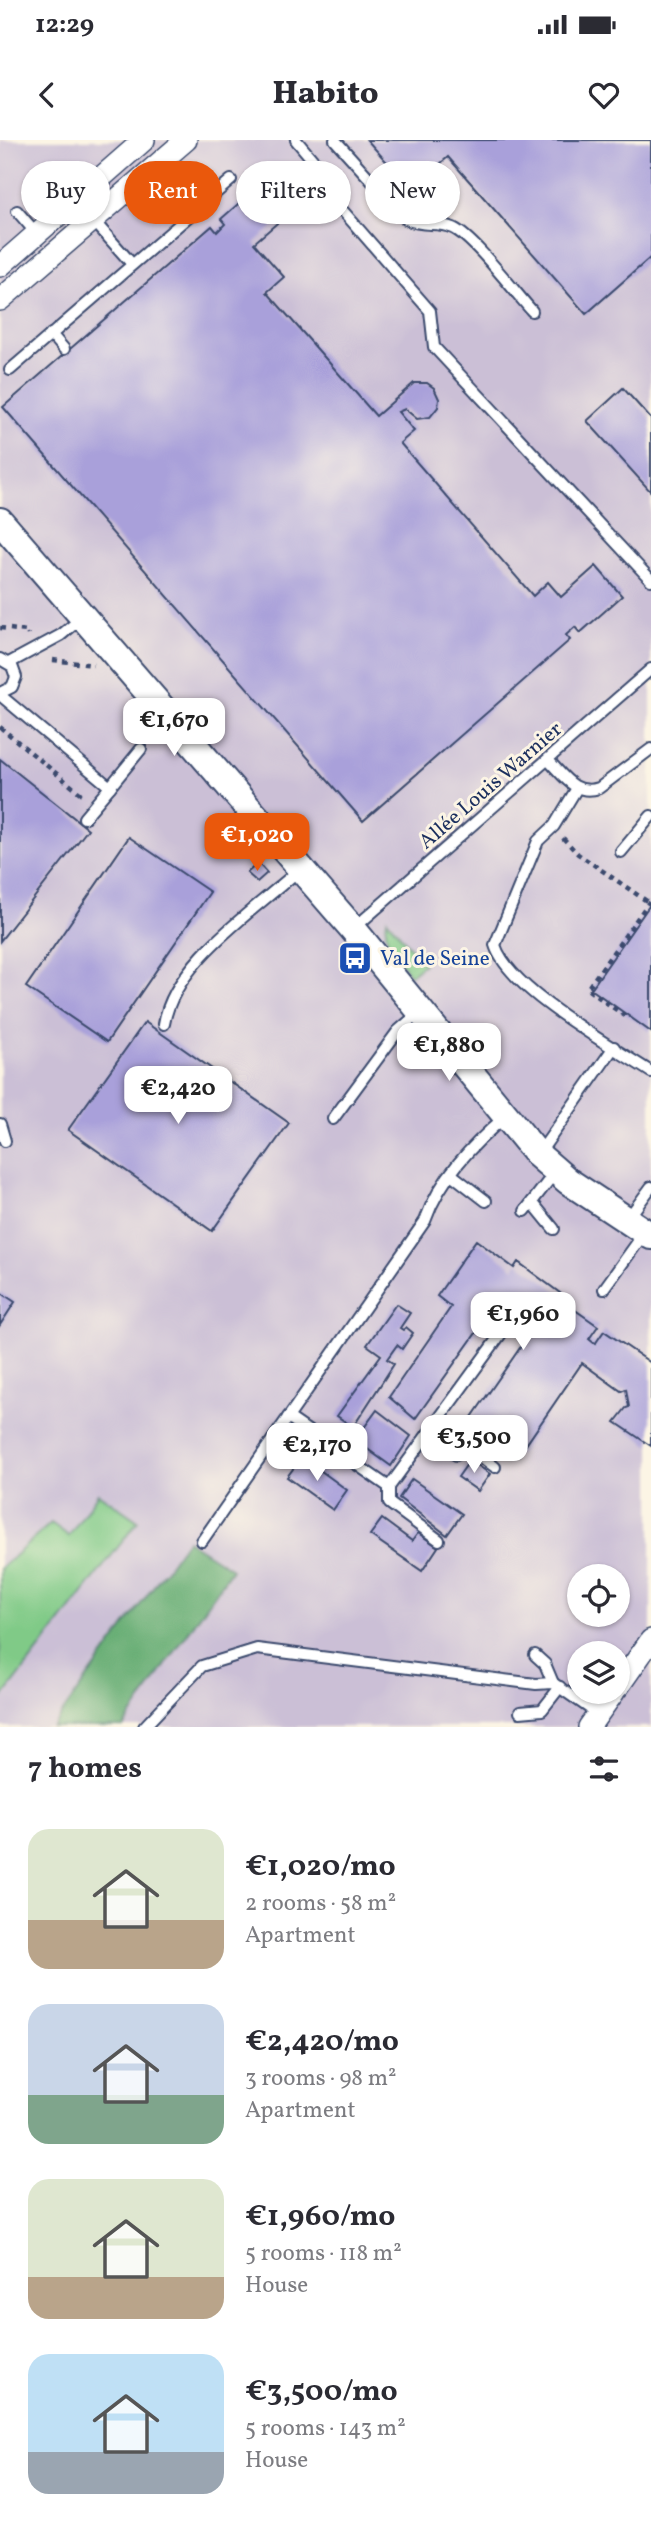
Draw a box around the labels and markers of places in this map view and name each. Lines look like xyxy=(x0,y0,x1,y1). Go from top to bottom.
pin: €1,670 xyxy=(117,698,231,758)
pin: €1,020 xyxy=(200,814,314,873)
bus stop icon: Val de Seine xyxy=(336,939,374,977)
place label: Val de Seine xyxy=(380,945,490,974)
pin: €1,880 xyxy=(392,1024,506,1083)
pin: €2,420 xyxy=(121,1066,235,1126)
pin: €1,960 xyxy=(466,1292,580,1352)
pin: €3,500 xyxy=(417,1416,531,1475)
pin: €2,170 xyxy=(260,1424,374,1483)

